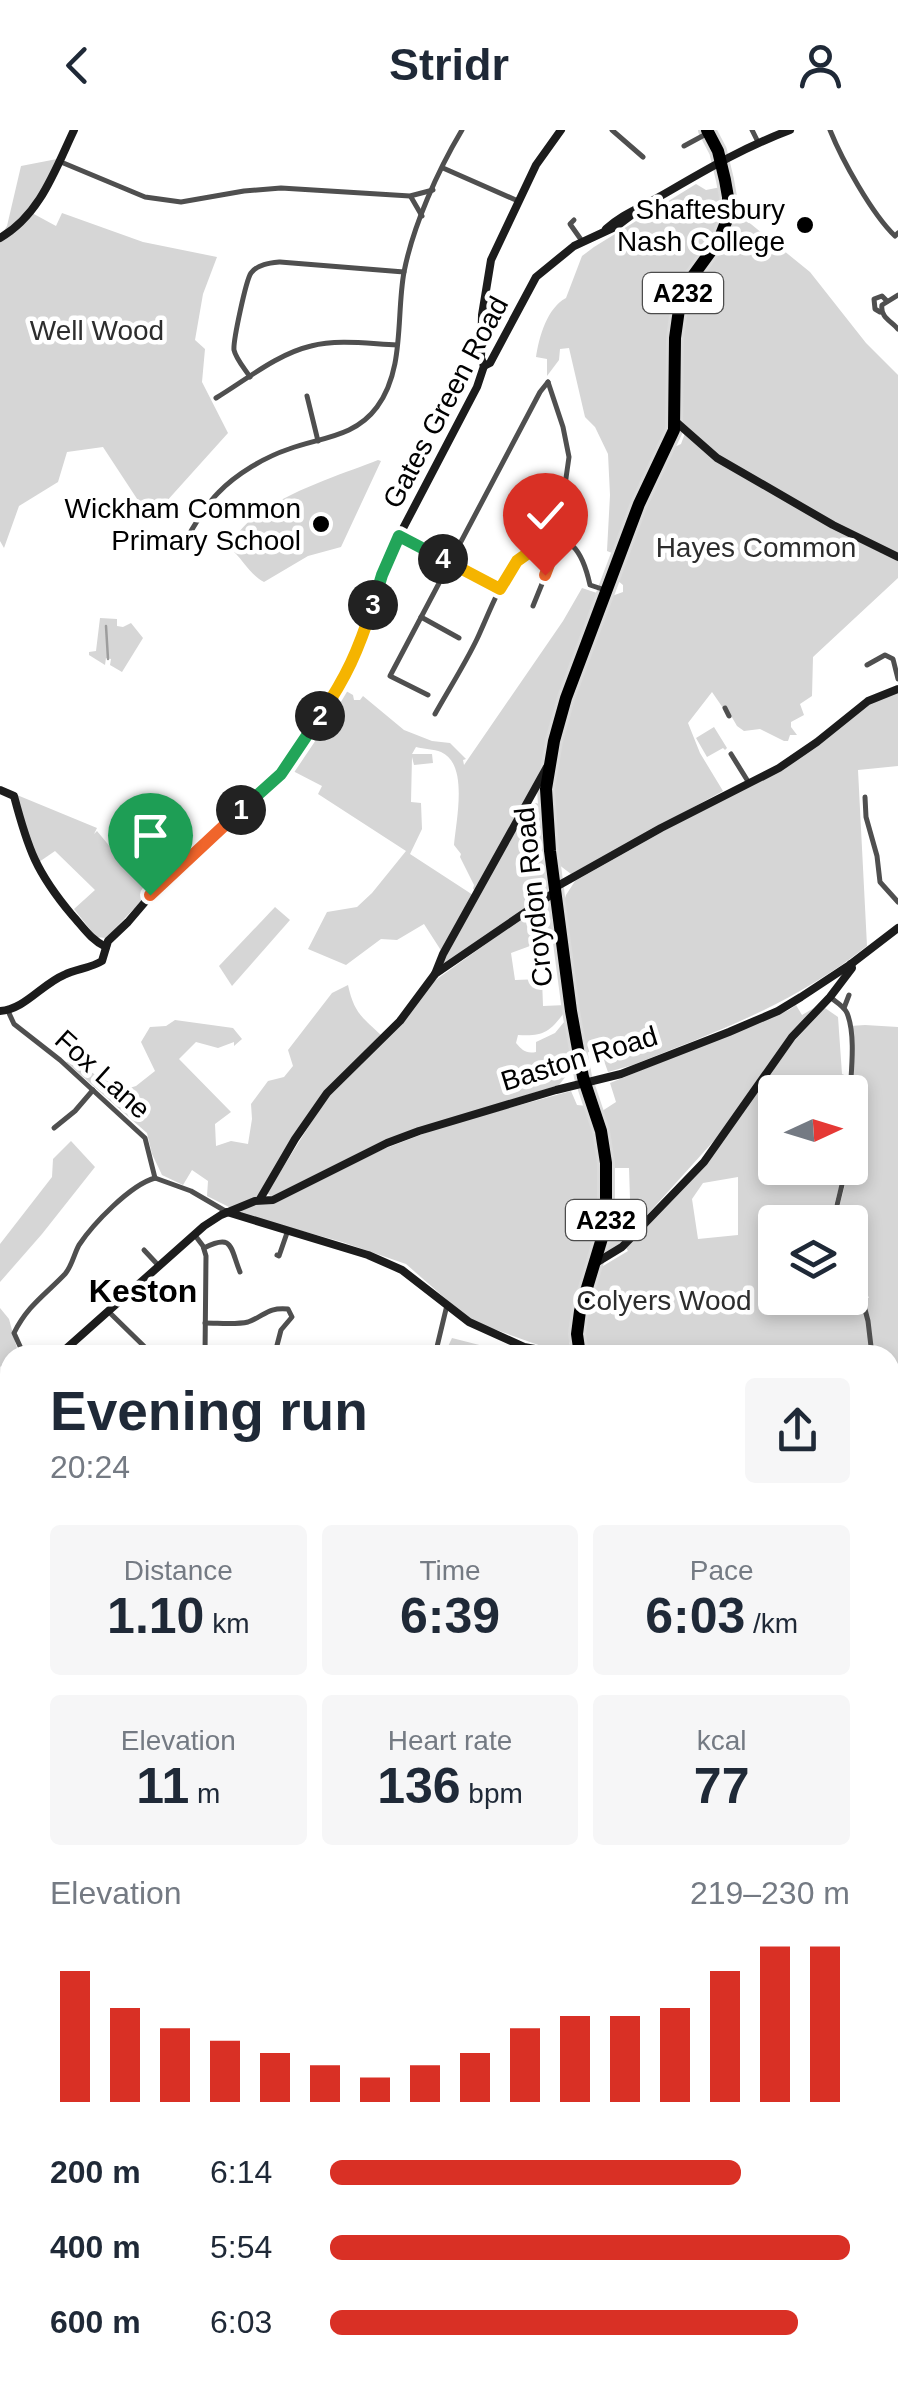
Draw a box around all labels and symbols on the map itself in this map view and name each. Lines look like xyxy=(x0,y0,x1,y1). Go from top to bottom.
place label: Shaftesbury Nash College xyxy=(617,194,785,257)
marker: Shaftesbury Nash College xyxy=(794,214,816,236)
road number: A232 xyxy=(643,273,723,313)
street label: Gates Green Road xyxy=(377,291,514,513)
park label: Well Wood xyxy=(30,315,164,346)
pin xyxy=(503,473,588,576)
place label: Wickham Common Primary School xyxy=(65,493,301,556)
marker: Wickham Common Primary School xyxy=(310,513,332,535)
park label: Hayes Common xyxy=(656,532,856,563)
pin: 4 xyxy=(418,534,468,584)
pin: 3 xyxy=(348,580,398,630)
pin: 2 xyxy=(295,691,345,741)
pin: 1 xyxy=(216,785,266,835)
pin xyxy=(108,793,193,896)
street label: Croydon Road xyxy=(509,806,558,988)
street label: Baston Road xyxy=(497,1020,661,1097)
street label: Fox Lane xyxy=(49,1024,156,1125)
north arrow xyxy=(758,1075,868,1185)
road number: A232 xyxy=(566,1200,646,1240)
district label: Keston xyxy=(89,1273,197,1309)
park label: Colyers Wood xyxy=(576,1285,752,1316)

